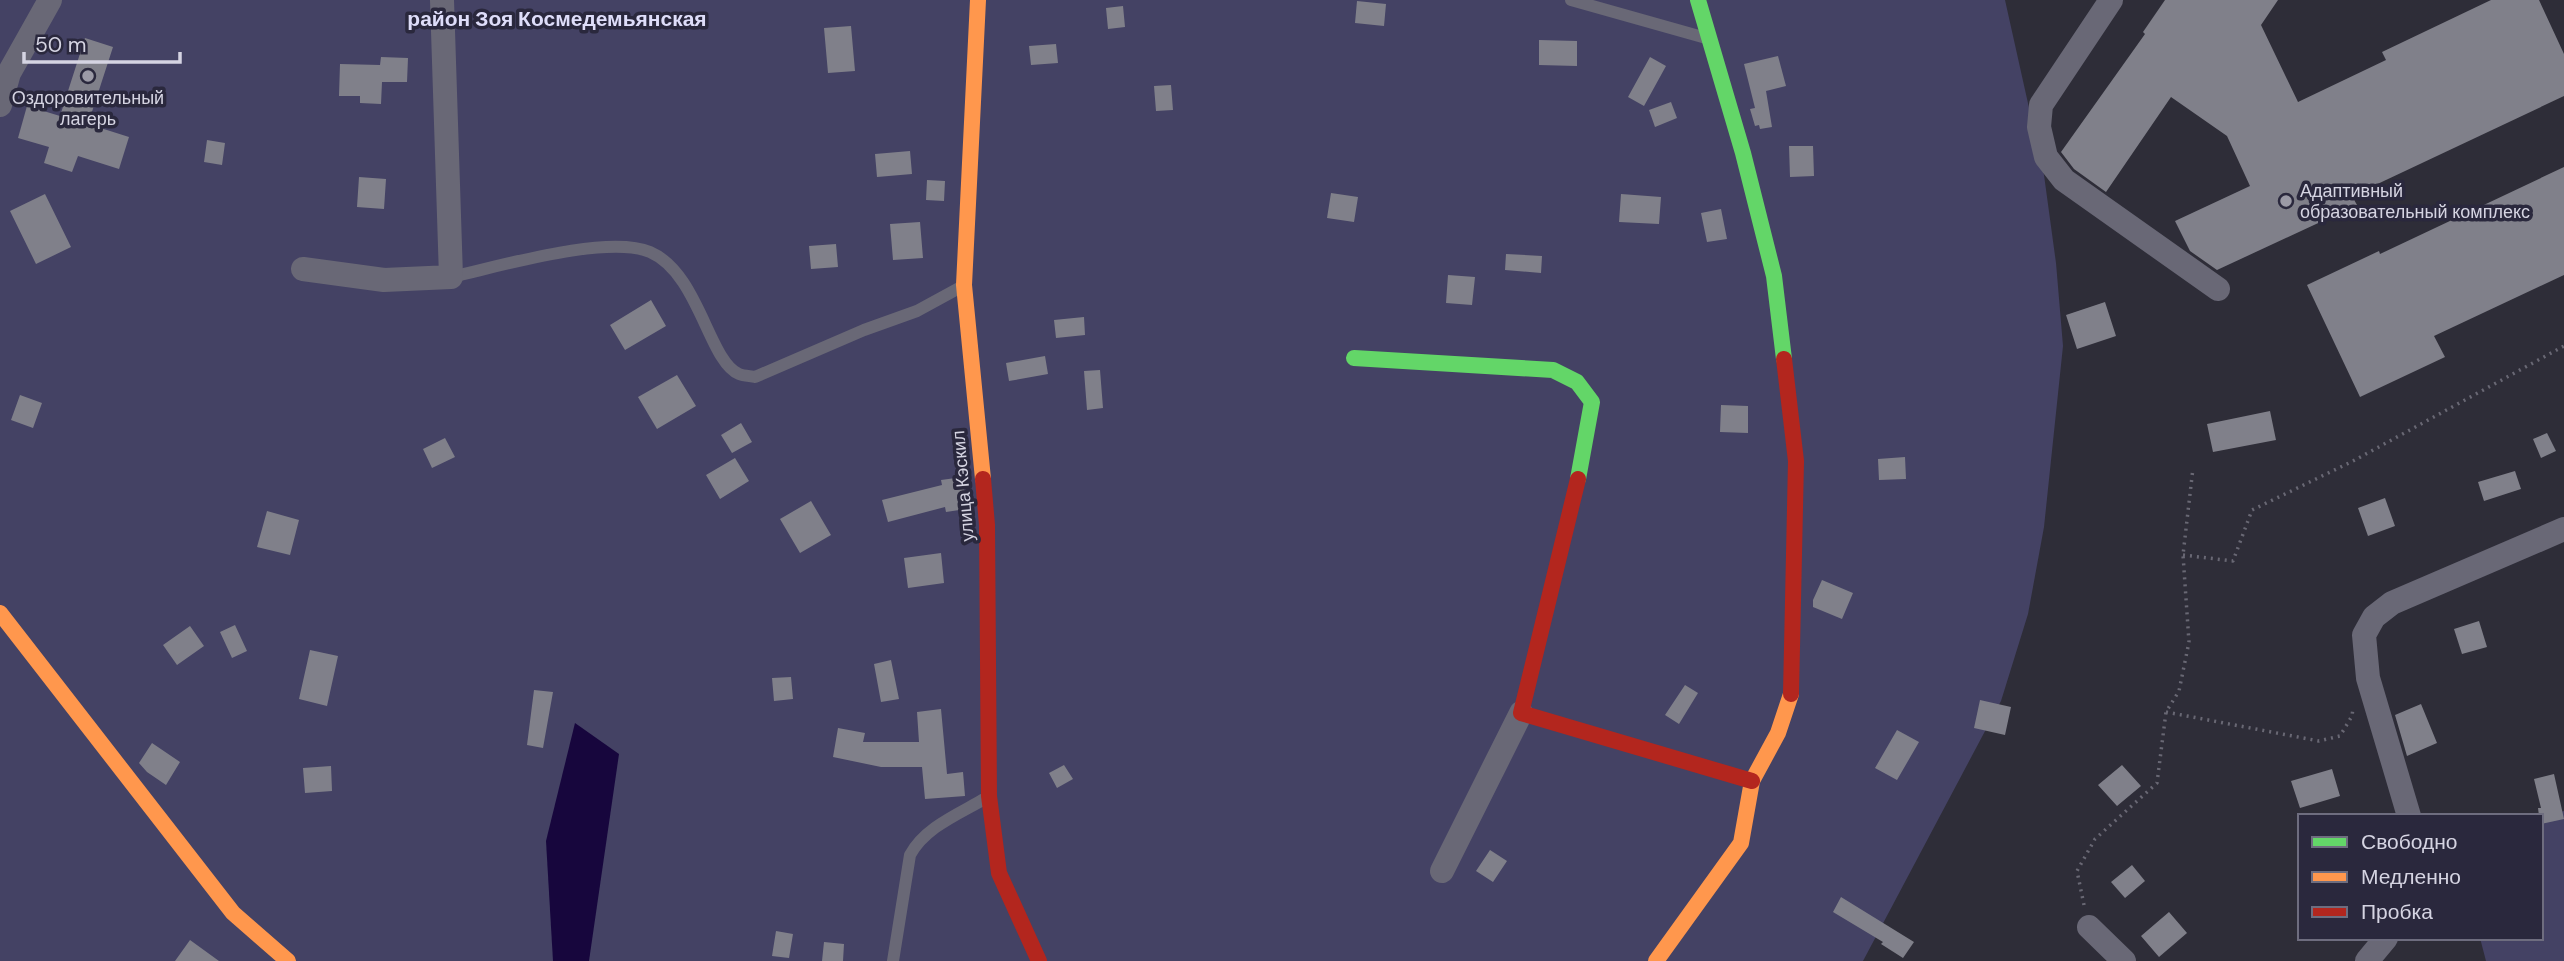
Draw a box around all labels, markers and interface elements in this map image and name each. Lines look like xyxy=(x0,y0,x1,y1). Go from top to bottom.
district label: район Зоя Космедемьянская xyxy=(407,5,707,33)
scale bar xyxy=(24,21,180,65)
text: 50 m xyxy=(35,31,86,59)
marker: Оздоровительный лагерь xyxy=(80,68,96,84)
place label: Оздоровительный лагерь xyxy=(12,86,164,131)
place label: Адаптивный образовательный комплекс xyxy=(2300,179,2530,224)
marker: Адаптивный образовательный комплекс xyxy=(2278,193,2294,209)
street label: улица Кэскил xyxy=(946,429,980,543)
legend xyxy=(2298,814,2543,940)
text: Свободно xyxy=(2361,828,2458,856)
text: Медленно xyxy=(2361,863,2461,891)
text: Пробка xyxy=(2361,898,2433,926)

